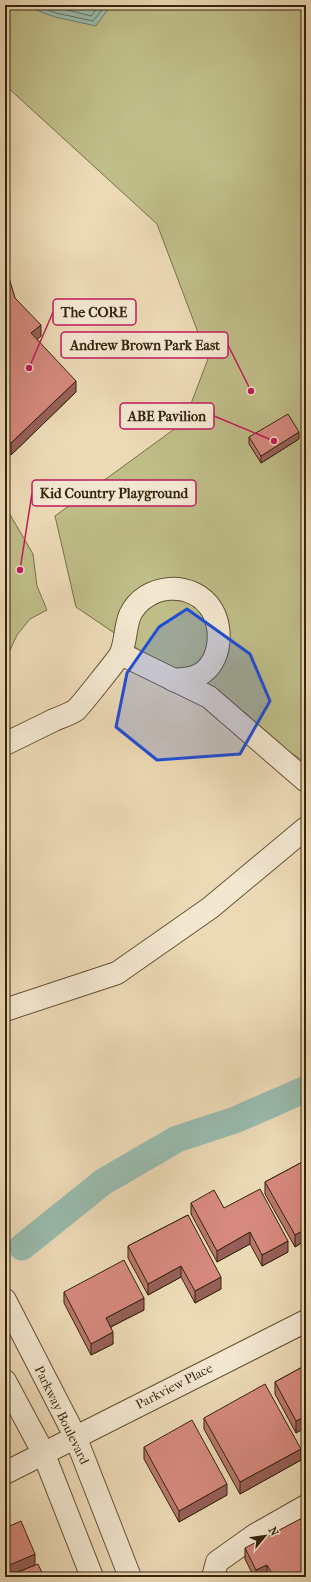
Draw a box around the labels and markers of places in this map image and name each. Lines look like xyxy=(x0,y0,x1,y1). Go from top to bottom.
callout: The CORE xyxy=(53,299,136,325)
callout: Andrew Brown Park East xyxy=(61,332,228,358)
callout: ABE Pavilion xyxy=(120,403,214,429)
callout: Kid Country Playground xyxy=(32,480,196,506)

